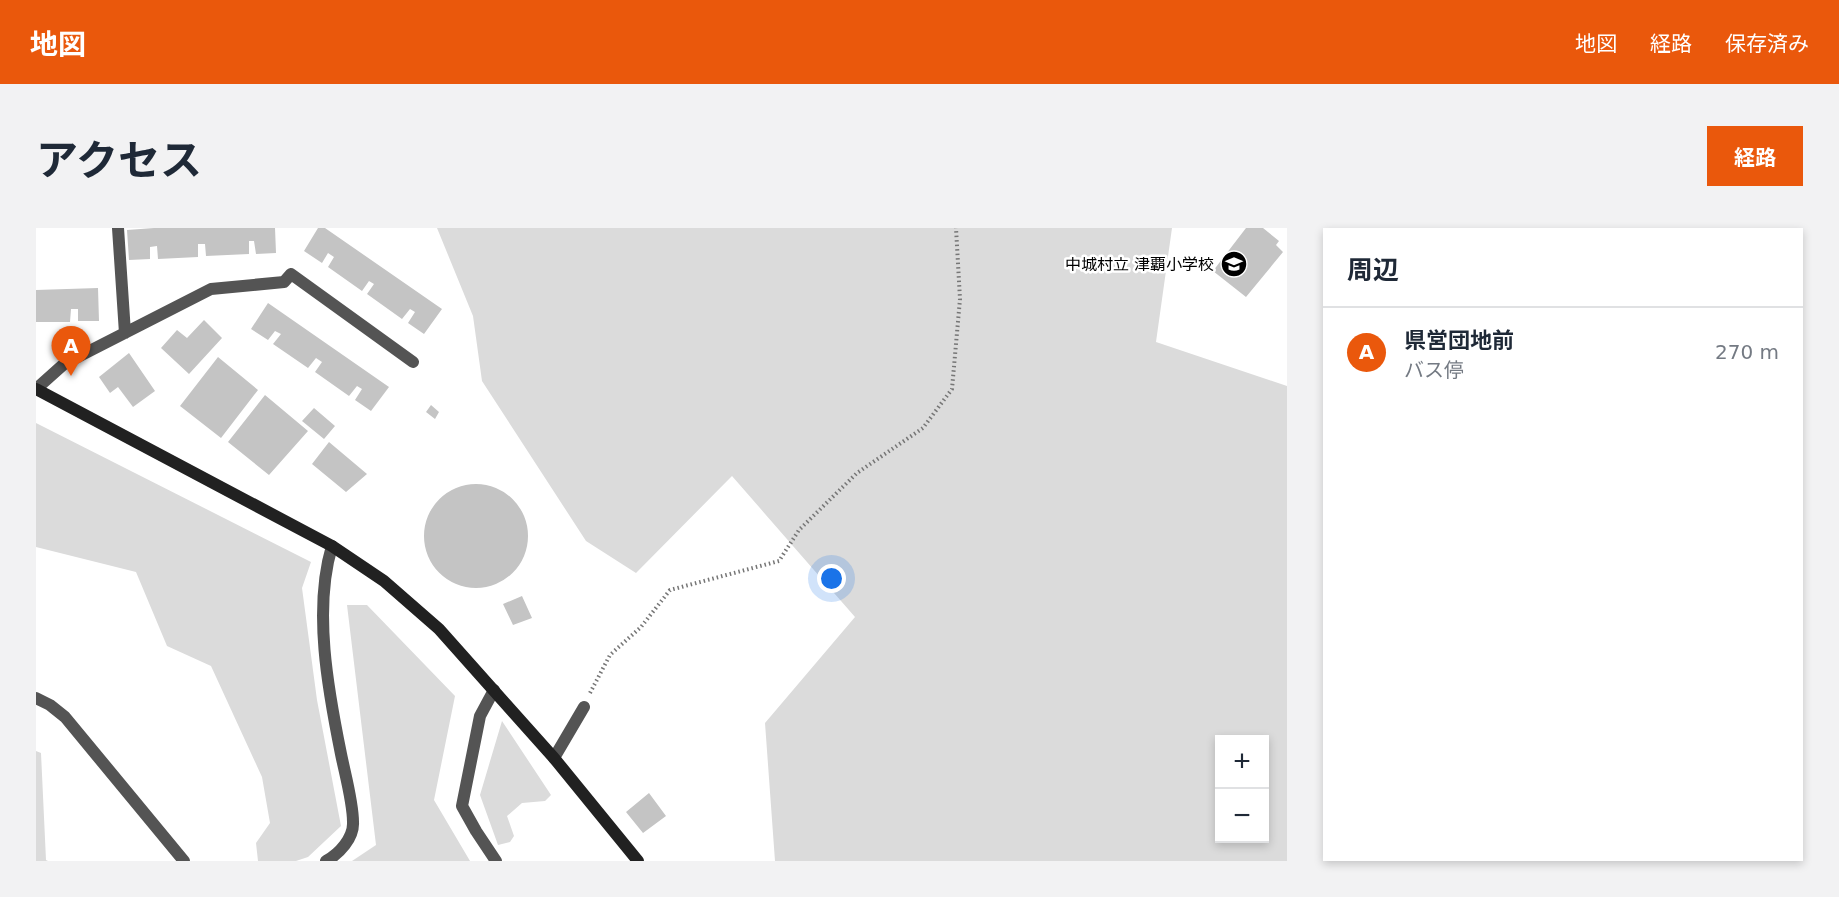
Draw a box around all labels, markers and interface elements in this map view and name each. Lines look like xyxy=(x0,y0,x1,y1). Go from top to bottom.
text: 地図 xyxy=(30,28,86,61)
text: 地図 xyxy=(1575,32,1617,56)
text: 経路 xyxy=(1650,32,1692,56)
text: 保存済み xyxy=(1725,32,1809,56)
button: 経路 xyxy=(1707,126,1803,186)
text: アクセス xyxy=(36,136,202,185)
school or university icon: 中城村立 津覇小学校 xyxy=(1219,249,1249,279)
place label: 中城村立 津覇小学校 xyxy=(1065,255,1214,274)
text: 周辺 xyxy=(1347,255,1399,285)
pin: A xyxy=(51,326,90,376)
text: 県営団地前 xyxy=(1404,328,1514,353)
text: A xyxy=(1359,340,1374,364)
text: 270 m xyxy=(1715,340,1779,364)
text: バス停 xyxy=(1404,358,1464,382)
your location xyxy=(817,564,846,593)
map controls xyxy=(1215,735,1269,843)
button: + xyxy=(1215,735,1269,789)
button: − xyxy=(1215,789,1269,843)

